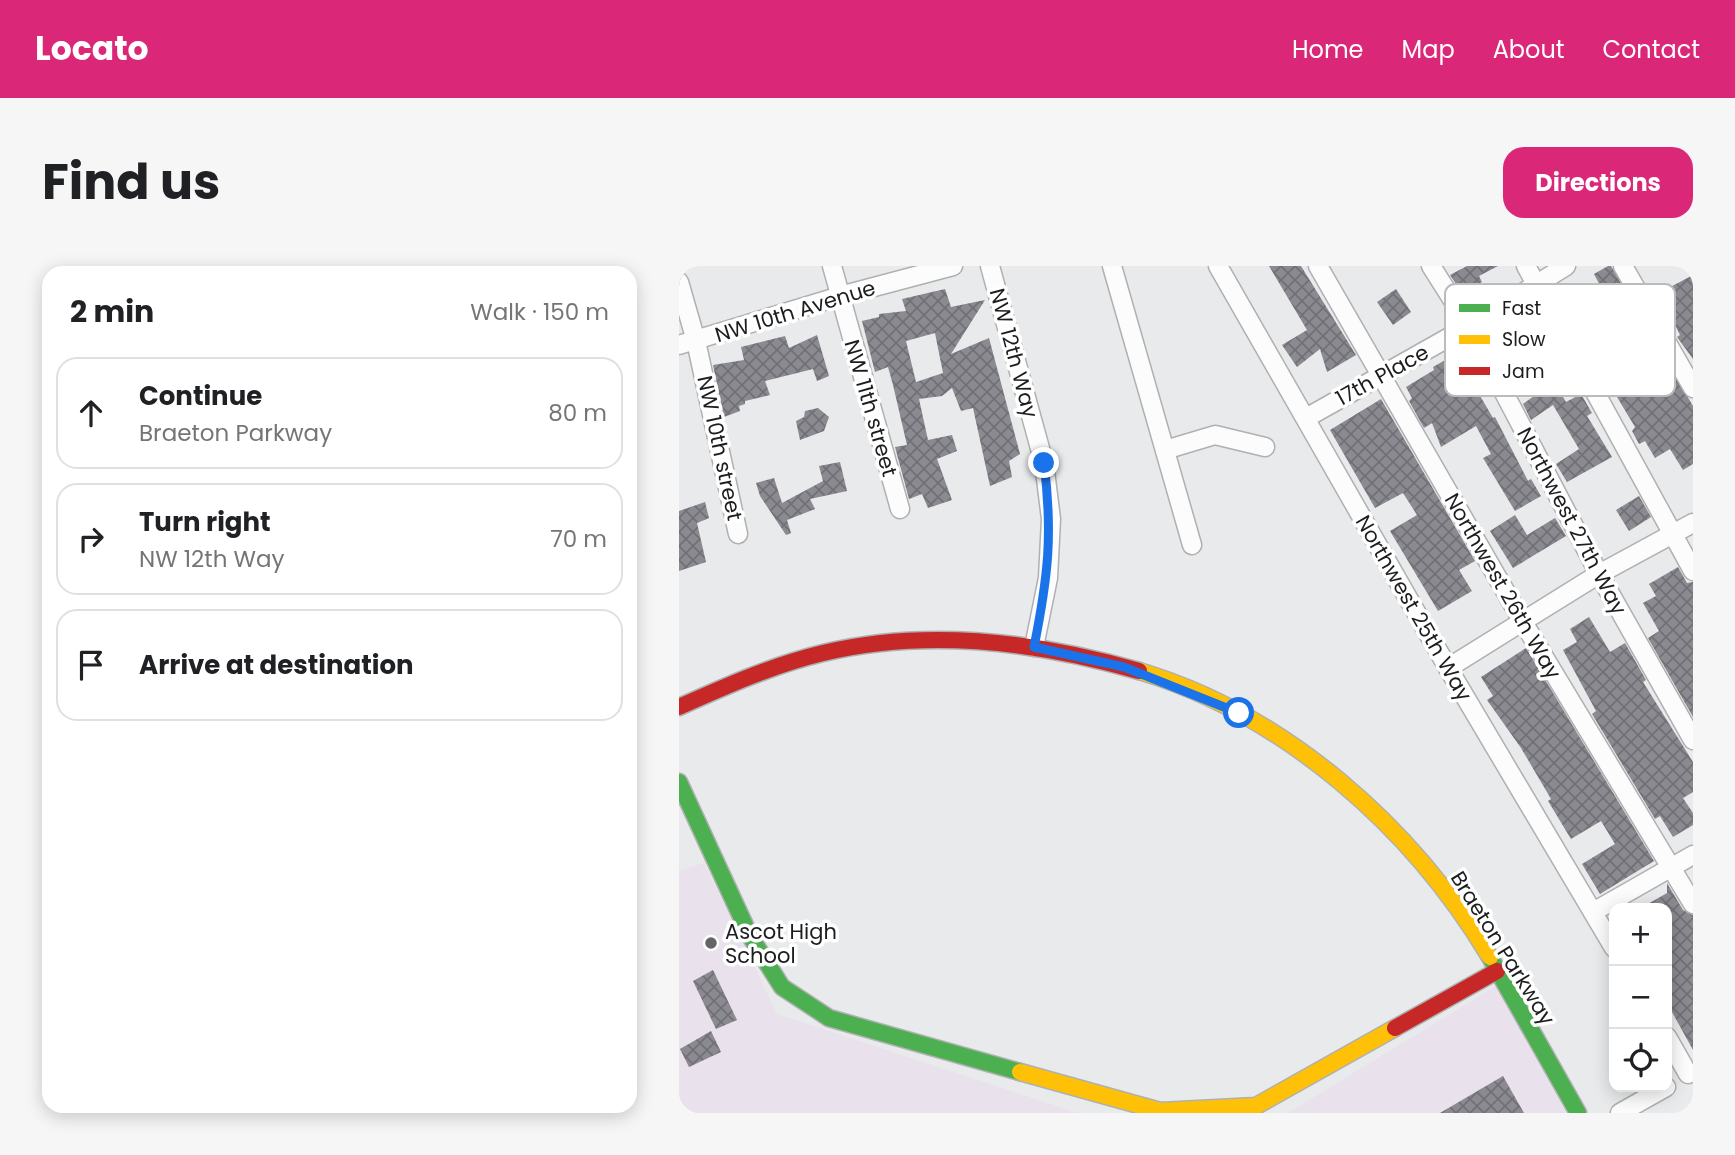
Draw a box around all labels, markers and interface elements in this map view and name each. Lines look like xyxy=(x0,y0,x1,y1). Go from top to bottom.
text: Locato xyxy=(35,25,149,72)
text: Home xyxy=(1292,33,1364,66)
text: Map xyxy=(1402,33,1455,66)
text: About xyxy=(1493,33,1564,66)
text: Contact xyxy=(1602,33,1700,66)
button: Directions xyxy=(1503,147,1693,218)
text: Find us xyxy=(42,148,220,216)
street label: NW 10th Avenue xyxy=(711,273,879,349)
legend xyxy=(1445,284,1675,396)
street label: NW 12th Way xyxy=(983,285,1045,421)
text: 2 min xyxy=(70,290,154,333)
text: Fast xyxy=(1502,295,1541,322)
text: Walk · 150 m xyxy=(470,296,609,328)
text: Slow xyxy=(1502,326,1546,353)
street label: NW 11th street xyxy=(838,336,904,480)
street label: 17th Place xyxy=(1330,338,1434,412)
text: Jam xyxy=(1502,358,1544,385)
street label: NW 10th street xyxy=(690,373,750,523)
text: Continue xyxy=(139,378,262,414)
icon: ahead xyxy=(72,394,110,432)
text: 80 m xyxy=(548,397,607,429)
text: Braeton Parkway xyxy=(139,417,332,449)
street label: Northwest 27th Way xyxy=(1510,422,1634,620)
route end xyxy=(1028,447,1059,478)
street label: Northwest 26th Way xyxy=(1438,488,1568,684)
text: Turn right xyxy=(139,504,271,540)
street label: Northwest 25th Way xyxy=(1349,510,1479,706)
icon: right xyxy=(72,520,110,558)
text: 70 m xyxy=(550,523,607,555)
text: NW 12th Way xyxy=(139,543,285,575)
icon: arrive xyxy=(72,646,110,684)
text: Arrive at destination xyxy=(139,647,414,683)
route start xyxy=(1223,697,1254,728)
street label: Braeton Parkway xyxy=(1444,866,1562,1031)
map controls xyxy=(1609,903,1672,1092)
button: + xyxy=(1609,903,1672,966)
place label: Ascot High School xyxy=(725,917,837,970)
marker: Ascot High School xyxy=(703,935,719,951)
button: − xyxy=(1609,966,1672,1029)
button: locate xyxy=(1609,1029,1672,1092)

